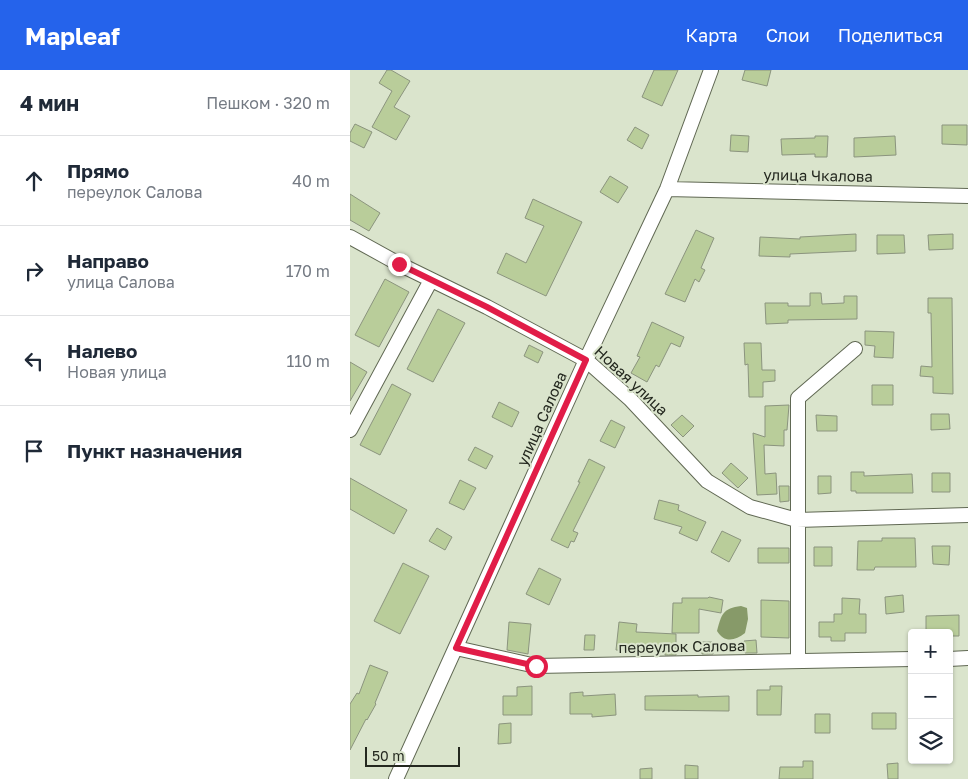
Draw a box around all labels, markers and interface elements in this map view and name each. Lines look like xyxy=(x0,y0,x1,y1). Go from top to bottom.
text: Mapleaf xyxy=(25,21,120,50)
text: Карта xyxy=(686,24,738,46)
text: Слои xyxy=(766,24,810,46)
text: Поделиться xyxy=(838,24,943,46)
text: 4 мин xyxy=(20,90,79,116)
text: Пешком · 320 m xyxy=(206,93,330,113)
text: Прямо xyxy=(67,159,129,182)
street label: улица Чкалова xyxy=(763,165,873,185)
icon: ahead xyxy=(20,167,48,195)
text: 40 m xyxy=(292,171,330,191)
text: переулок Салова xyxy=(67,182,202,202)
text: Направо xyxy=(67,249,149,272)
route end xyxy=(388,253,411,276)
icon: right xyxy=(20,257,48,285)
text: 170 m xyxy=(286,261,330,281)
text: улица Салова xyxy=(67,272,175,292)
text: Налево xyxy=(67,339,137,362)
street label: Новая улица xyxy=(591,342,672,419)
icon: left xyxy=(20,347,48,375)
text: 110 m xyxy=(286,351,330,371)
text: Новая улица xyxy=(67,362,167,382)
street label: улица Салова xyxy=(512,369,570,468)
icon: arrive xyxy=(20,437,48,465)
text: Пункт назначения xyxy=(67,439,242,462)
map controls xyxy=(908,629,953,764)
button: + xyxy=(908,629,953,674)
street label: переулок Салова xyxy=(618,636,746,656)
route start xyxy=(525,655,548,678)
button: − xyxy=(908,674,953,719)
button: layers xyxy=(908,719,953,764)
scale bar xyxy=(365,744,460,767)
text: 50 m xyxy=(372,747,405,764)

